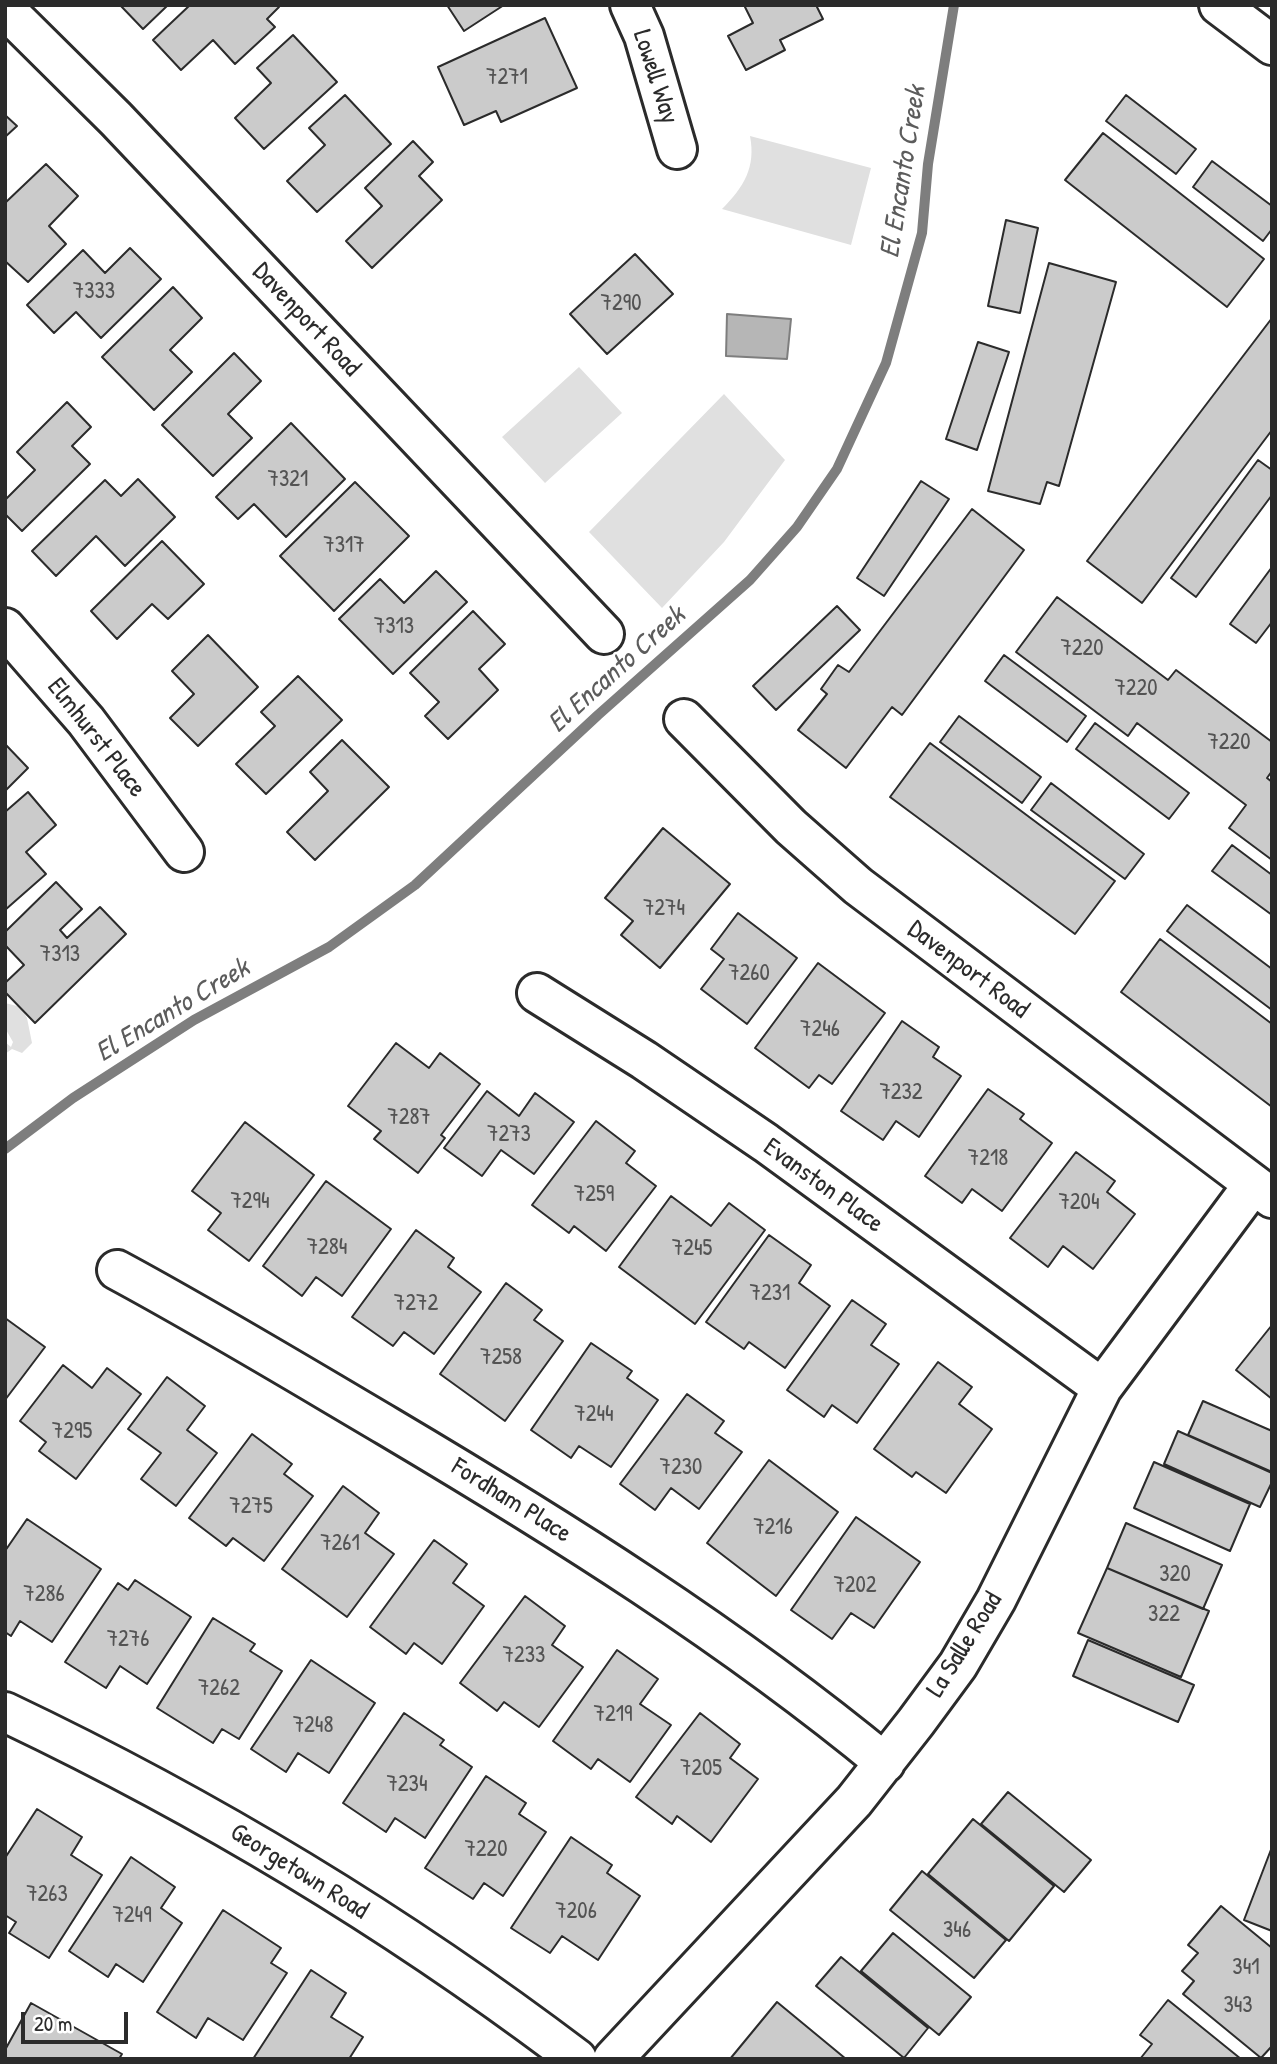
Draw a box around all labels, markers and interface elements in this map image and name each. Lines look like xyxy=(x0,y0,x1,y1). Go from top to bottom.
street label: Lowell Way xyxy=(625,26,685,128)
house number: 7271 xyxy=(486,64,528,92)
water label: El Encanto Creek xyxy=(874,84,934,260)
street label: Davenport Road xyxy=(245,257,367,383)
house number: 7333 xyxy=(73,278,115,306)
house number: 7290 xyxy=(601,290,641,318)
house number: 7321 xyxy=(268,466,308,494)
house number: 7317 xyxy=(323,532,365,560)
water label: El Encanto Creek xyxy=(541,600,693,740)
house number: 7313 xyxy=(374,613,414,641)
house number: 7220 xyxy=(1060,635,1104,663)
street label: Elmhurst Place xyxy=(40,672,152,804)
house number: 7220 xyxy=(1114,675,1158,703)
house number: 7220 xyxy=(1207,729,1251,757)
house number: 7274 xyxy=(643,895,685,923)
street label: Davenport Road xyxy=(901,914,1035,1026)
house number: 7313 xyxy=(40,941,80,969)
water label: El Encanto Creek xyxy=(90,952,256,1070)
house number: 7260 xyxy=(728,960,770,988)
house number: 7246 xyxy=(800,1016,840,1044)
house number: 7232 xyxy=(879,1079,923,1107)
house number: 7287 xyxy=(387,1104,431,1132)
house number: 7273 xyxy=(487,1121,531,1149)
street label: Evanston Place xyxy=(757,1132,889,1240)
house number: 7218 xyxy=(968,1145,1008,1173)
house number: 7259 xyxy=(574,1181,614,1209)
house number: 7294 xyxy=(230,1188,270,1216)
house number: 7204 xyxy=(1058,1189,1100,1217)
house number: 7284 xyxy=(307,1234,347,1262)
house number: 7245 xyxy=(672,1235,712,1263)
house number: 7231 xyxy=(750,1280,790,1308)
house number: 7272 xyxy=(394,1290,438,1318)
house number: 7258 xyxy=(480,1344,522,1372)
house number: 7244 xyxy=(574,1401,614,1429)
house number: 7295 xyxy=(52,1418,92,1446)
street label: Fordham Place xyxy=(445,1452,577,1550)
house number: 7230 xyxy=(660,1454,702,1482)
house number: 7275 xyxy=(229,1493,273,1521)
house number: 7216 xyxy=(753,1514,793,1542)
house number: 7261 xyxy=(320,1530,360,1558)
house number: 320 xyxy=(1159,1561,1191,1589)
house number: 7202 xyxy=(833,1572,877,1600)
house number: 7286 xyxy=(23,1581,65,1609)
street label: La Salle Road xyxy=(920,1587,1010,1703)
house number: 322 xyxy=(1148,1601,1180,1629)
house number: 7276 xyxy=(107,1626,149,1654)
house number: 7233 xyxy=(503,1642,545,1670)
house number: 7262 xyxy=(198,1675,240,1703)
house number: 7219 xyxy=(594,1701,632,1729)
house number: 7248 xyxy=(293,1712,333,1740)
house number: 7205 xyxy=(680,1755,722,1783)
house number: 7234 xyxy=(386,1771,428,1799)
street label: Georgetown Road xyxy=(224,1817,374,1927)
house number: 7220 xyxy=(464,1836,508,1864)
house number: 7263 xyxy=(26,1881,68,1909)
house number: 7206 xyxy=(555,1898,597,1926)
house number: 7249 xyxy=(112,1902,152,1930)
house number: 346 xyxy=(943,1917,971,1945)
house number: 341 xyxy=(1232,1954,1260,1982)
house number: 343 xyxy=(1223,1992,1253,2020)
scale bar xyxy=(24,1997,131,2041)
text: 20 m xyxy=(34,2009,72,2038)

